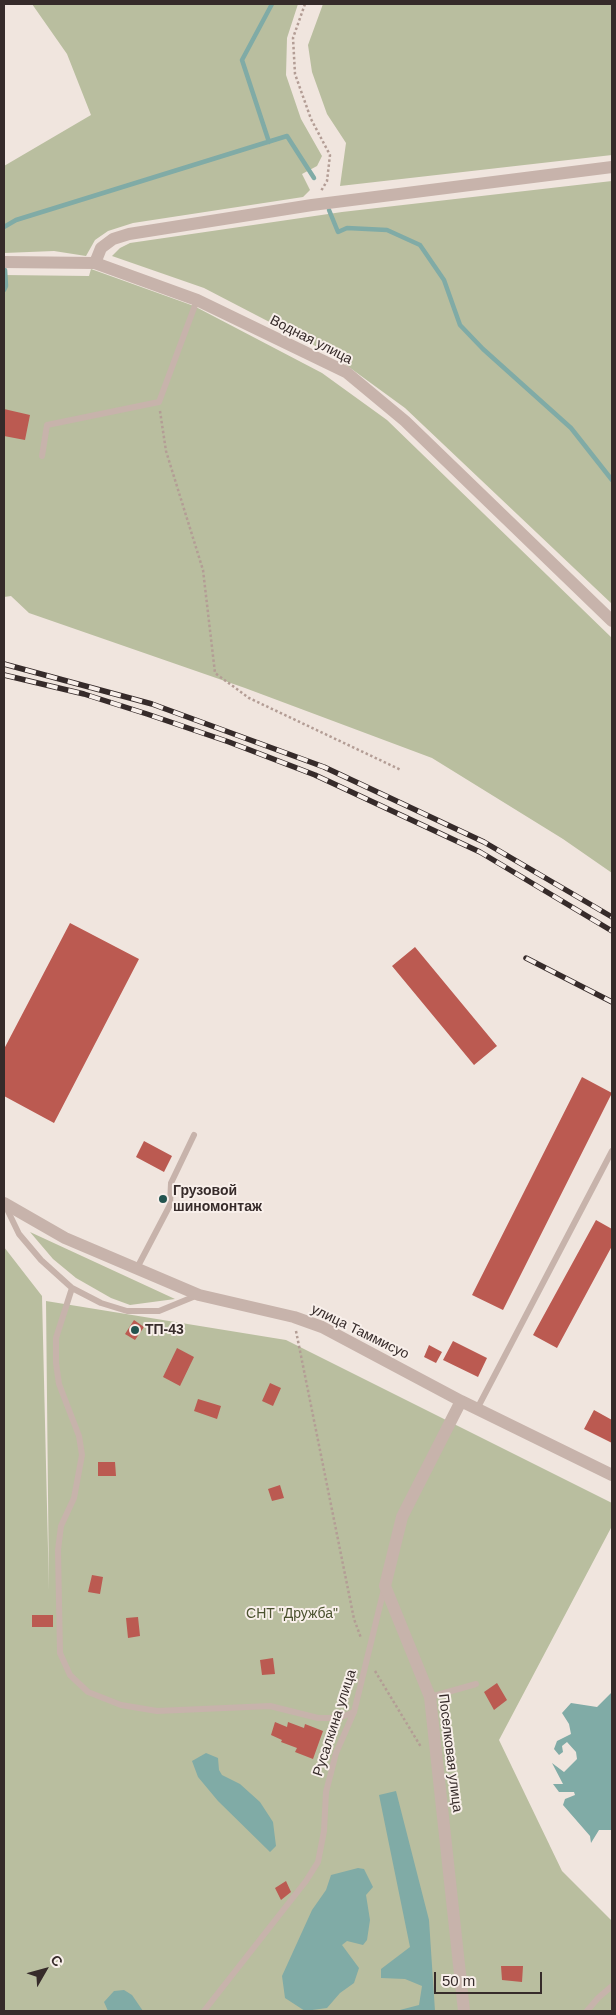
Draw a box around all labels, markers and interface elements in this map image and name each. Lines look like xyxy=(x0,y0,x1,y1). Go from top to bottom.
street label: Водная улица xyxy=(267,312,355,368)
place label: Грузовой шиномонтаж xyxy=(173,1183,262,1216)
marker: Грузовой шиномонтаж xyxy=(157,1193,169,1205)
street label: улица Таммисуо xyxy=(308,1301,412,1363)
place label: ТП-43 xyxy=(145,1322,184,1338)
marker: ТП-43 xyxy=(129,1324,141,1336)
park label: СНТ "Дружба" xyxy=(246,1606,338,1622)
street label: Русалкина улица xyxy=(310,1668,360,1778)
street label: Поселковая улица xyxy=(434,1693,466,1813)
north arrow xyxy=(20,1945,70,1995)
text: С xyxy=(47,1952,66,1970)
scale bar xyxy=(436,1962,544,1994)
text: 50 m xyxy=(442,1972,475,1989)

